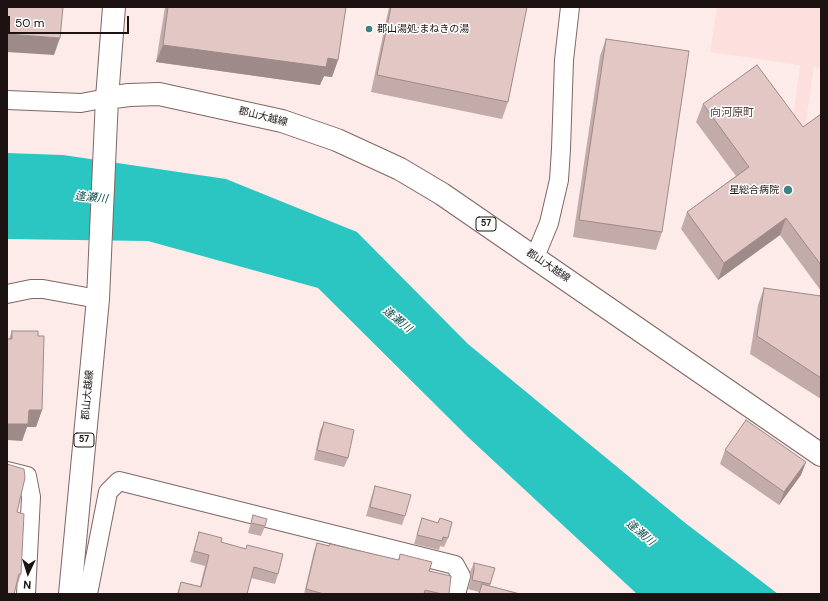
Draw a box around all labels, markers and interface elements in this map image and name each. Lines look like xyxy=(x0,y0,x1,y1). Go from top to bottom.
scale bar xyxy=(10,8,131,34)
text: 50 m xyxy=(15,15,44,31)
place label: 郡山湯処;まねきの湯 xyxy=(377,23,469,35)
marker: 郡山湯処;まねきの湯 xyxy=(364,24,374,34)
street label: 郡山大越線 xyxy=(237,105,289,129)
district label: 向河原町 xyxy=(710,106,754,120)
place label: 星総合病院 xyxy=(729,184,779,196)
marker: 星総合病院 xyxy=(782,184,794,196)
water label: 逢瀬川 xyxy=(74,190,108,206)
road number: 57 xyxy=(476,217,496,231)
street label: 郡山大越線 xyxy=(524,247,572,285)
water label: 逢瀬川 xyxy=(380,304,414,336)
street label: 郡山大越線 xyxy=(80,370,96,420)
road number: 57 xyxy=(74,433,94,447)
water label: 逢瀬川 xyxy=(623,517,657,549)
north arrow xyxy=(8,553,48,593)
text: N xyxy=(23,578,32,592)

